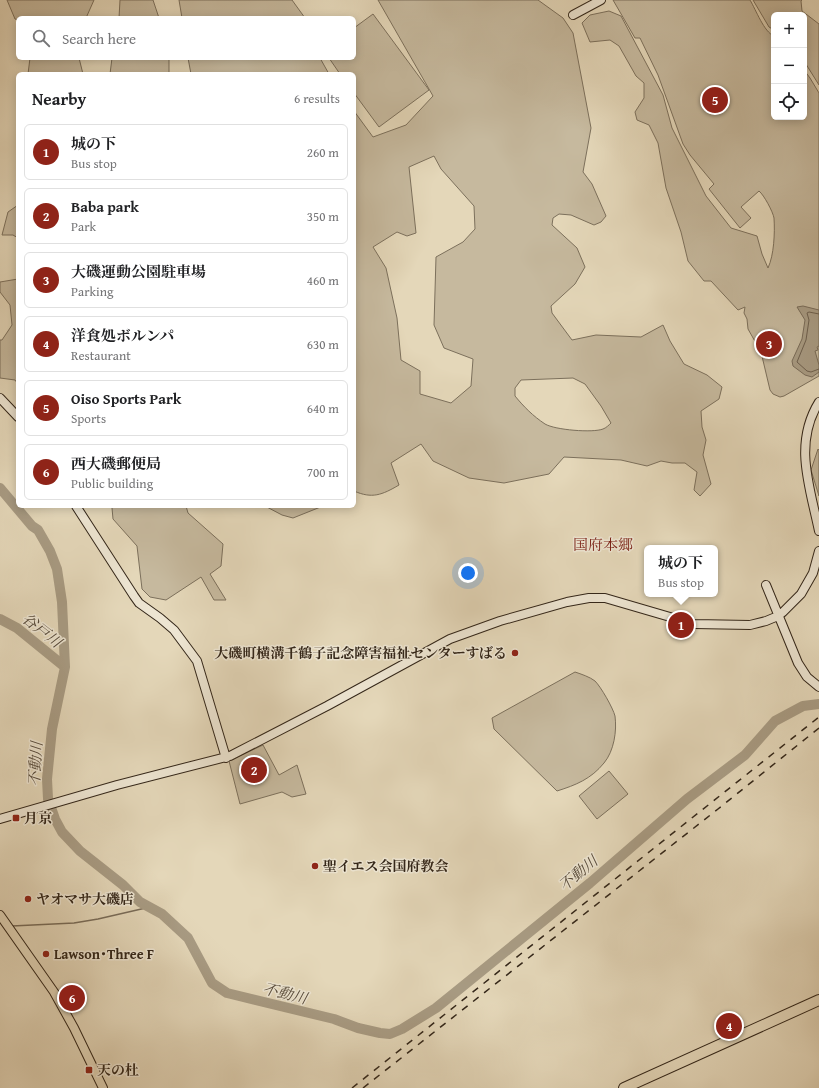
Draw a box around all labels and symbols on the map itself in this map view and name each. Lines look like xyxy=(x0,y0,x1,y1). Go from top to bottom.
pin: 5 xyxy=(702,85,728,115)
pin: 3 xyxy=(756,329,782,359)
district label: 国府本郷 xyxy=(573,534,633,555)
your location xyxy=(458,563,478,583)
water label: 谷戸川 xyxy=(18,608,68,653)
pin: 1 xyxy=(668,610,694,640)
place label: 大磯町横溝千鶴子記念障害福祉センターすばる xyxy=(214,643,507,663)
marker: 大磯町横溝千鶴子記念障害福祉センターすばる xyxy=(510,648,520,658)
water label: 不動川 xyxy=(23,739,47,787)
pin: 2 xyxy=(241,755,267,785)
place label: 月京 xyxy=(24,808,52,828)
marker: 月京 xyxy=(11,813,21,823)
water label: 不動川 xyxy=(554,849,604,896)
place label: 聖イエス会国府教会 xyxy=(323,856,448,876)
marker: 聖イエス会国府教会 xyxy=(310,861,320,871)
place label: ヤオマサ大磯店 xyxy=(36,889,134,909)
marker: ヤオマサ大磯店 xyxy=(23,894,33,904)
place label: Lawson･Three F xyxy=(54,944,154,964)
marker: Lawson･Three F xyxy=(41,949,51,959)
water label: 不動川 xyxy=(261,977,311,1009)
pin: 6 xyxy=(59,983,85,1013)
pin: 4 xyxy=(716,1011,742,1041)
place label: 天の杜 xyxy=(97,1060,139,1080)
marker: 天の杜 xyxy=(84,1065,94,1075)

